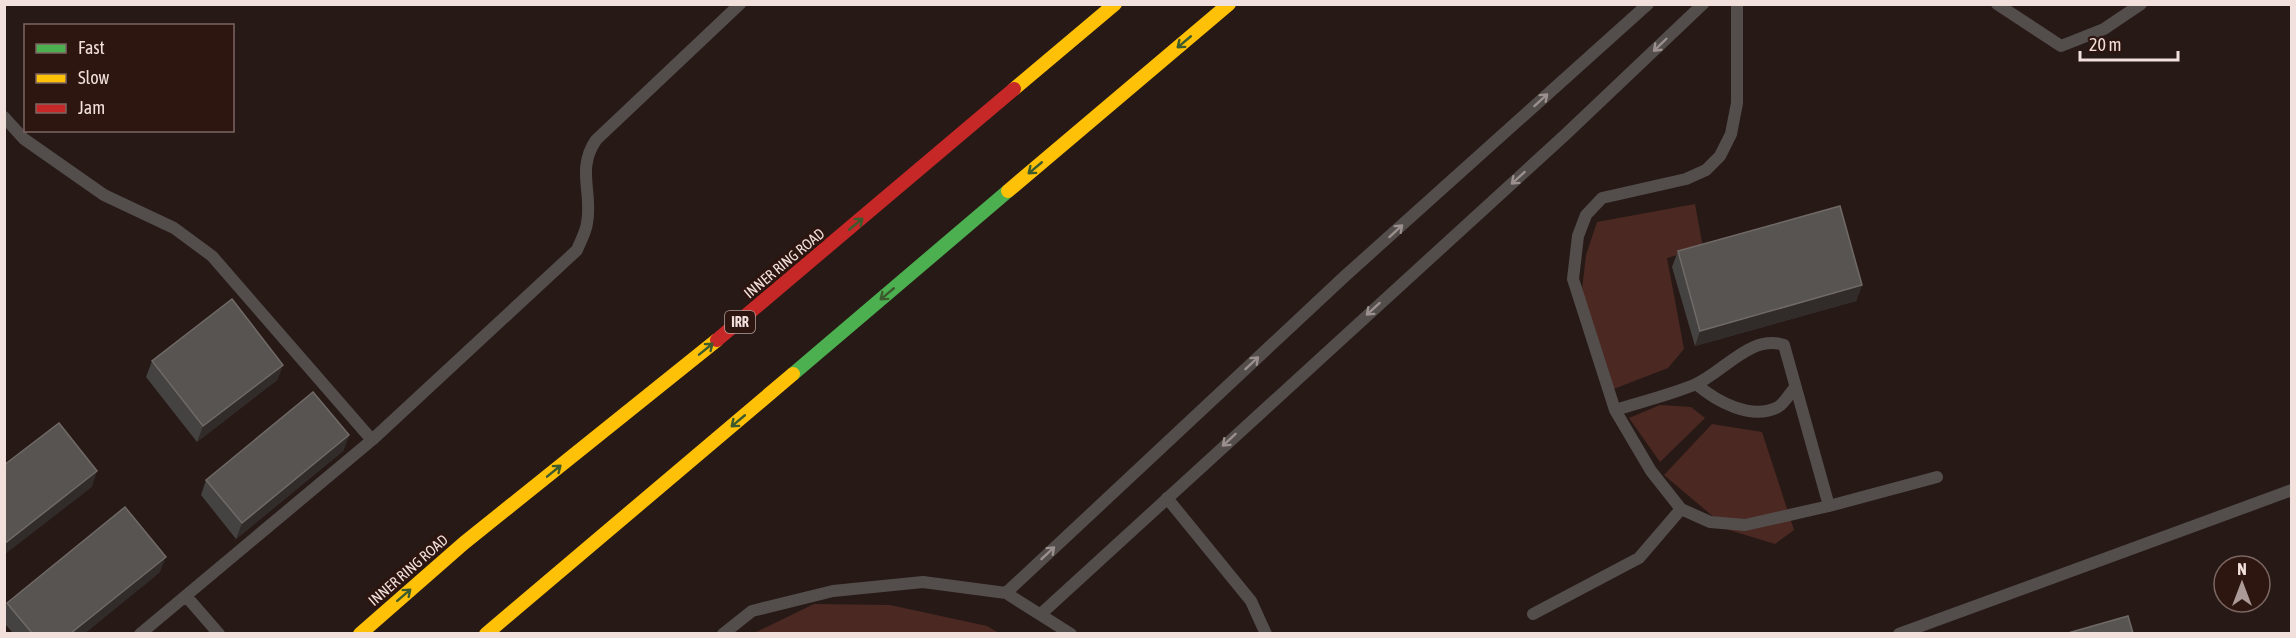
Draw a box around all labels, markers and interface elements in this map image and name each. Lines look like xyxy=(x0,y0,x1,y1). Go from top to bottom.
legend xyxy=(24,24,234,132)
scale bar xyxy=(2080,24,2178,62)
text: 20 m xyxy=(2089,34,2121,55)
one-way arrow xyxy=(1176,36,1192,49)
text: Fast xyxy=(78,37,105,58)
one-way arrow xyxy=(1653,38,1668,52)
text: Slow xyxy=(78,67,109,88)
one-way arrow xyxy=(1533,93,1548,107)
text: Jam xyxy=(78,97,105,118)
one-way arrow xyxy=(1027,162,1043,175)
one-way arrow xyxy=(1511,171,1526,185)
one-way arrow xyxy=(848,217,863,231)
one-way arrow xyxy=(1388,224,1403,238)
street label: INNER RING ROAD xyxy=(740,225,828,301)
one-way arrow xyxy=(879,288,895,301)
one-way arrow xyxy=(1366,302,1381,316)
road number: IRR xyxy=(725,311,755,333)
one-way arrow xyxy=(698,342,714,355)
one-way arrow xyxy=(1245,355,1260,370)
one-way arrow xyxy=(730,414,746,427)
one-way arrow xyxy=(1222,433,1237,447)
one-way arrow xyxy=(546,464,561,478)
street label: INNER RING ROAD xyxy=(365,531,451,609)
one-way arrow xyxy=(1041,546,1056,560)
north arrow xyxy=(2212,554,2272,614)
text: N xyxy=(2237,560,2247,578)
one-way arrow xyxy=(396,588,411,602)

